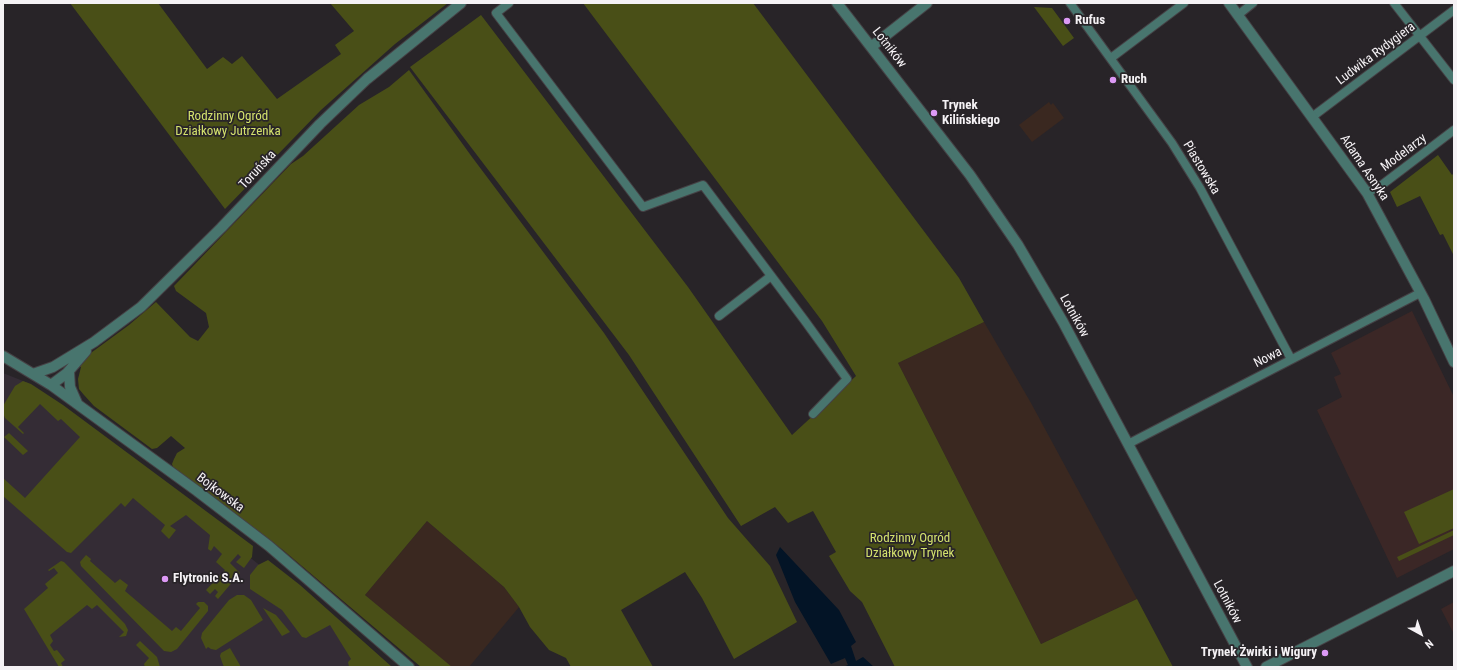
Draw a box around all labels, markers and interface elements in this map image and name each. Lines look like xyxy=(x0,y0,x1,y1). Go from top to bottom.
place label: Rufus xyxy=(1075,13,1105,29)
marker: Rufus xyxy=(1062,16,1072,26)
street label: Ludwika Rydygiera xyxy=(1334,19,1418,89)
street label: Lotników xyxy=(868,25,910,71)
place label: Ruch xyxy=(1121,72,1147,88)
marker: Ruch xyxy=(1108,75,1118,85)
place label: Trynek Kilińskiego xyxy=(942,98,1000,129)
marker: Trynek Kilińskiego xyxy=(929,108,939,118)
park label: Rodzinny Ogród Działkowy Jutrzenka xyxy=(175,109,281,140)
street label: Modelarzy xyxy=(1378,131,1430,175)
street label: Adama Asnyka xyxy=(1336,132,1392,204)
street label: Piastowska xyxy=(1179,139,1223,197)
street label: Toruńska xyxy=(236,147,280,193)
street label: Lotników xyxy=(1056,292,1092,340)
street label: Nowa xyxy=(1251,344,1285,372)
street label: Bojkowska xyxy=(193,470,247,516)
park label: Rodzinny Ogród Działkowy Trynek xyxy=(866,531,954,562)
place label: Flytronic S.A. xyxy=(173,571,244,587)
marker: Flytronic S.A. xyxy=(160,574,170,584)
street label: Lotników xyxy=(1209,578,1245,626)
north arrow xyxy=(1401,614,1441,654)
text: N xyxy=(1422,636,1436,651)
place label: Trynek Żwirki i Wigury xyxy=(1201,645,1317,661)
marker: Trynek Żwirki i Wigury xyxy=(1320,648,1330,658)

